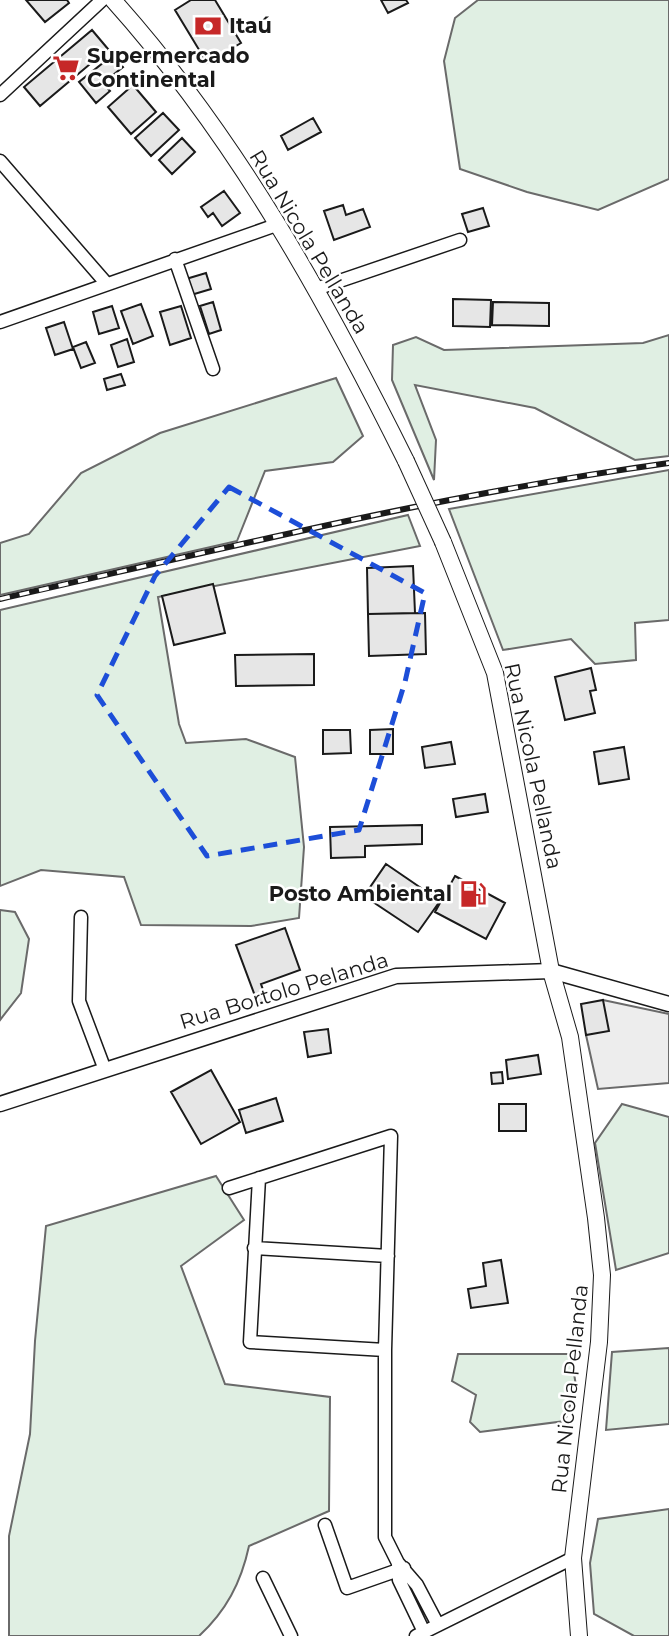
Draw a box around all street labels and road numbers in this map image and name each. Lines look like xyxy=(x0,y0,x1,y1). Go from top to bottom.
street label: Rua Nicola Pellanda xyxy=(245,145,374,338)
street label: Rua Nicola Pellanda xyxy=(499,660,568,871)
street label: Rua Bortolo Pelanda xyxy=(176,947,391,1034)
street label: Rua Nicola Pellanda xyxy=(546,1283,593,1495)

